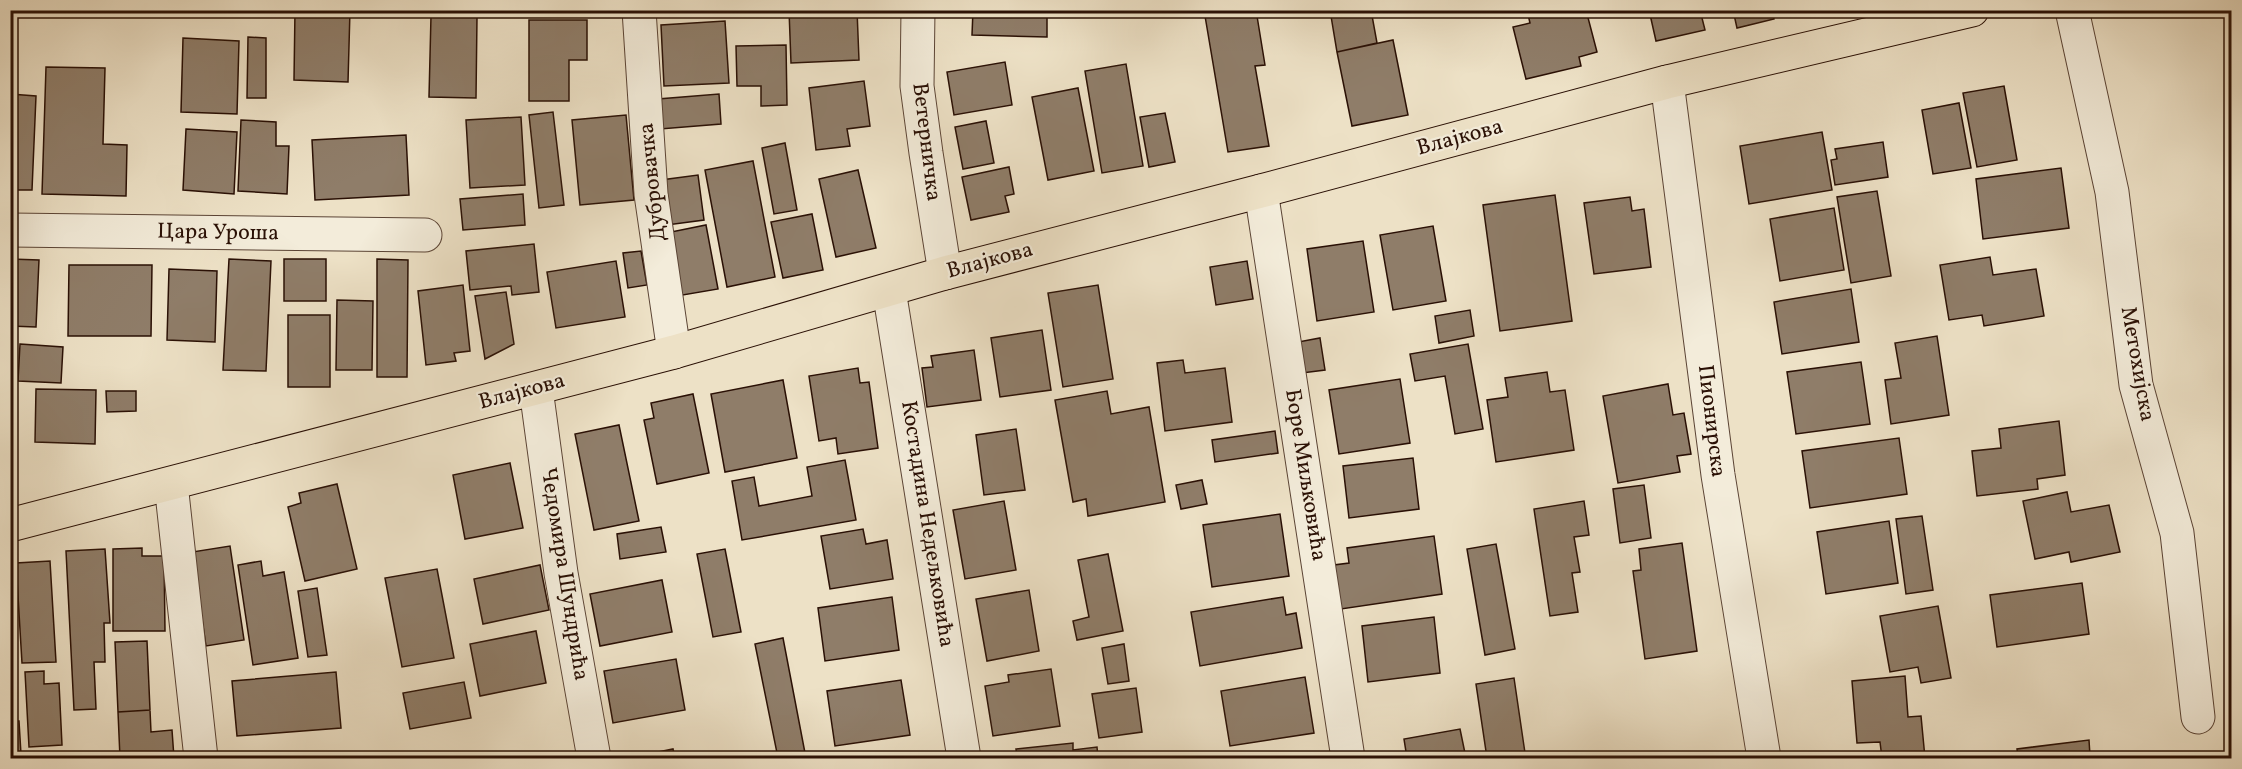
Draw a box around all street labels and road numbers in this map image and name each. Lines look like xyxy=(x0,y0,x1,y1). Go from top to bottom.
street label: Ветерничка xyxy=(903,81,949,203)
street label: Влајкова xyxy=(1413,112,1507,164)
street label: Дубровачка xyxy=(631,121,675,243)
street label: Цара Уроша xyxy=(157,216,279,250)
street label: Влајкова xyxy=(943,235,1037,287)
street label: Метохијска xyxy=(2112,304,2162,424)
street label: Пионирска xyxy=(1689,363,1733,479)
street label: Влајкова xyxy=(475,366,569,418)
street label: Боре Миљковића xyxy=(1276,387,1334,563)
street label: Костадина Недељковића xyxy=(892,398,962,650)
street label: Чедомира Шундрића xyxy=(532,465,596,683)

